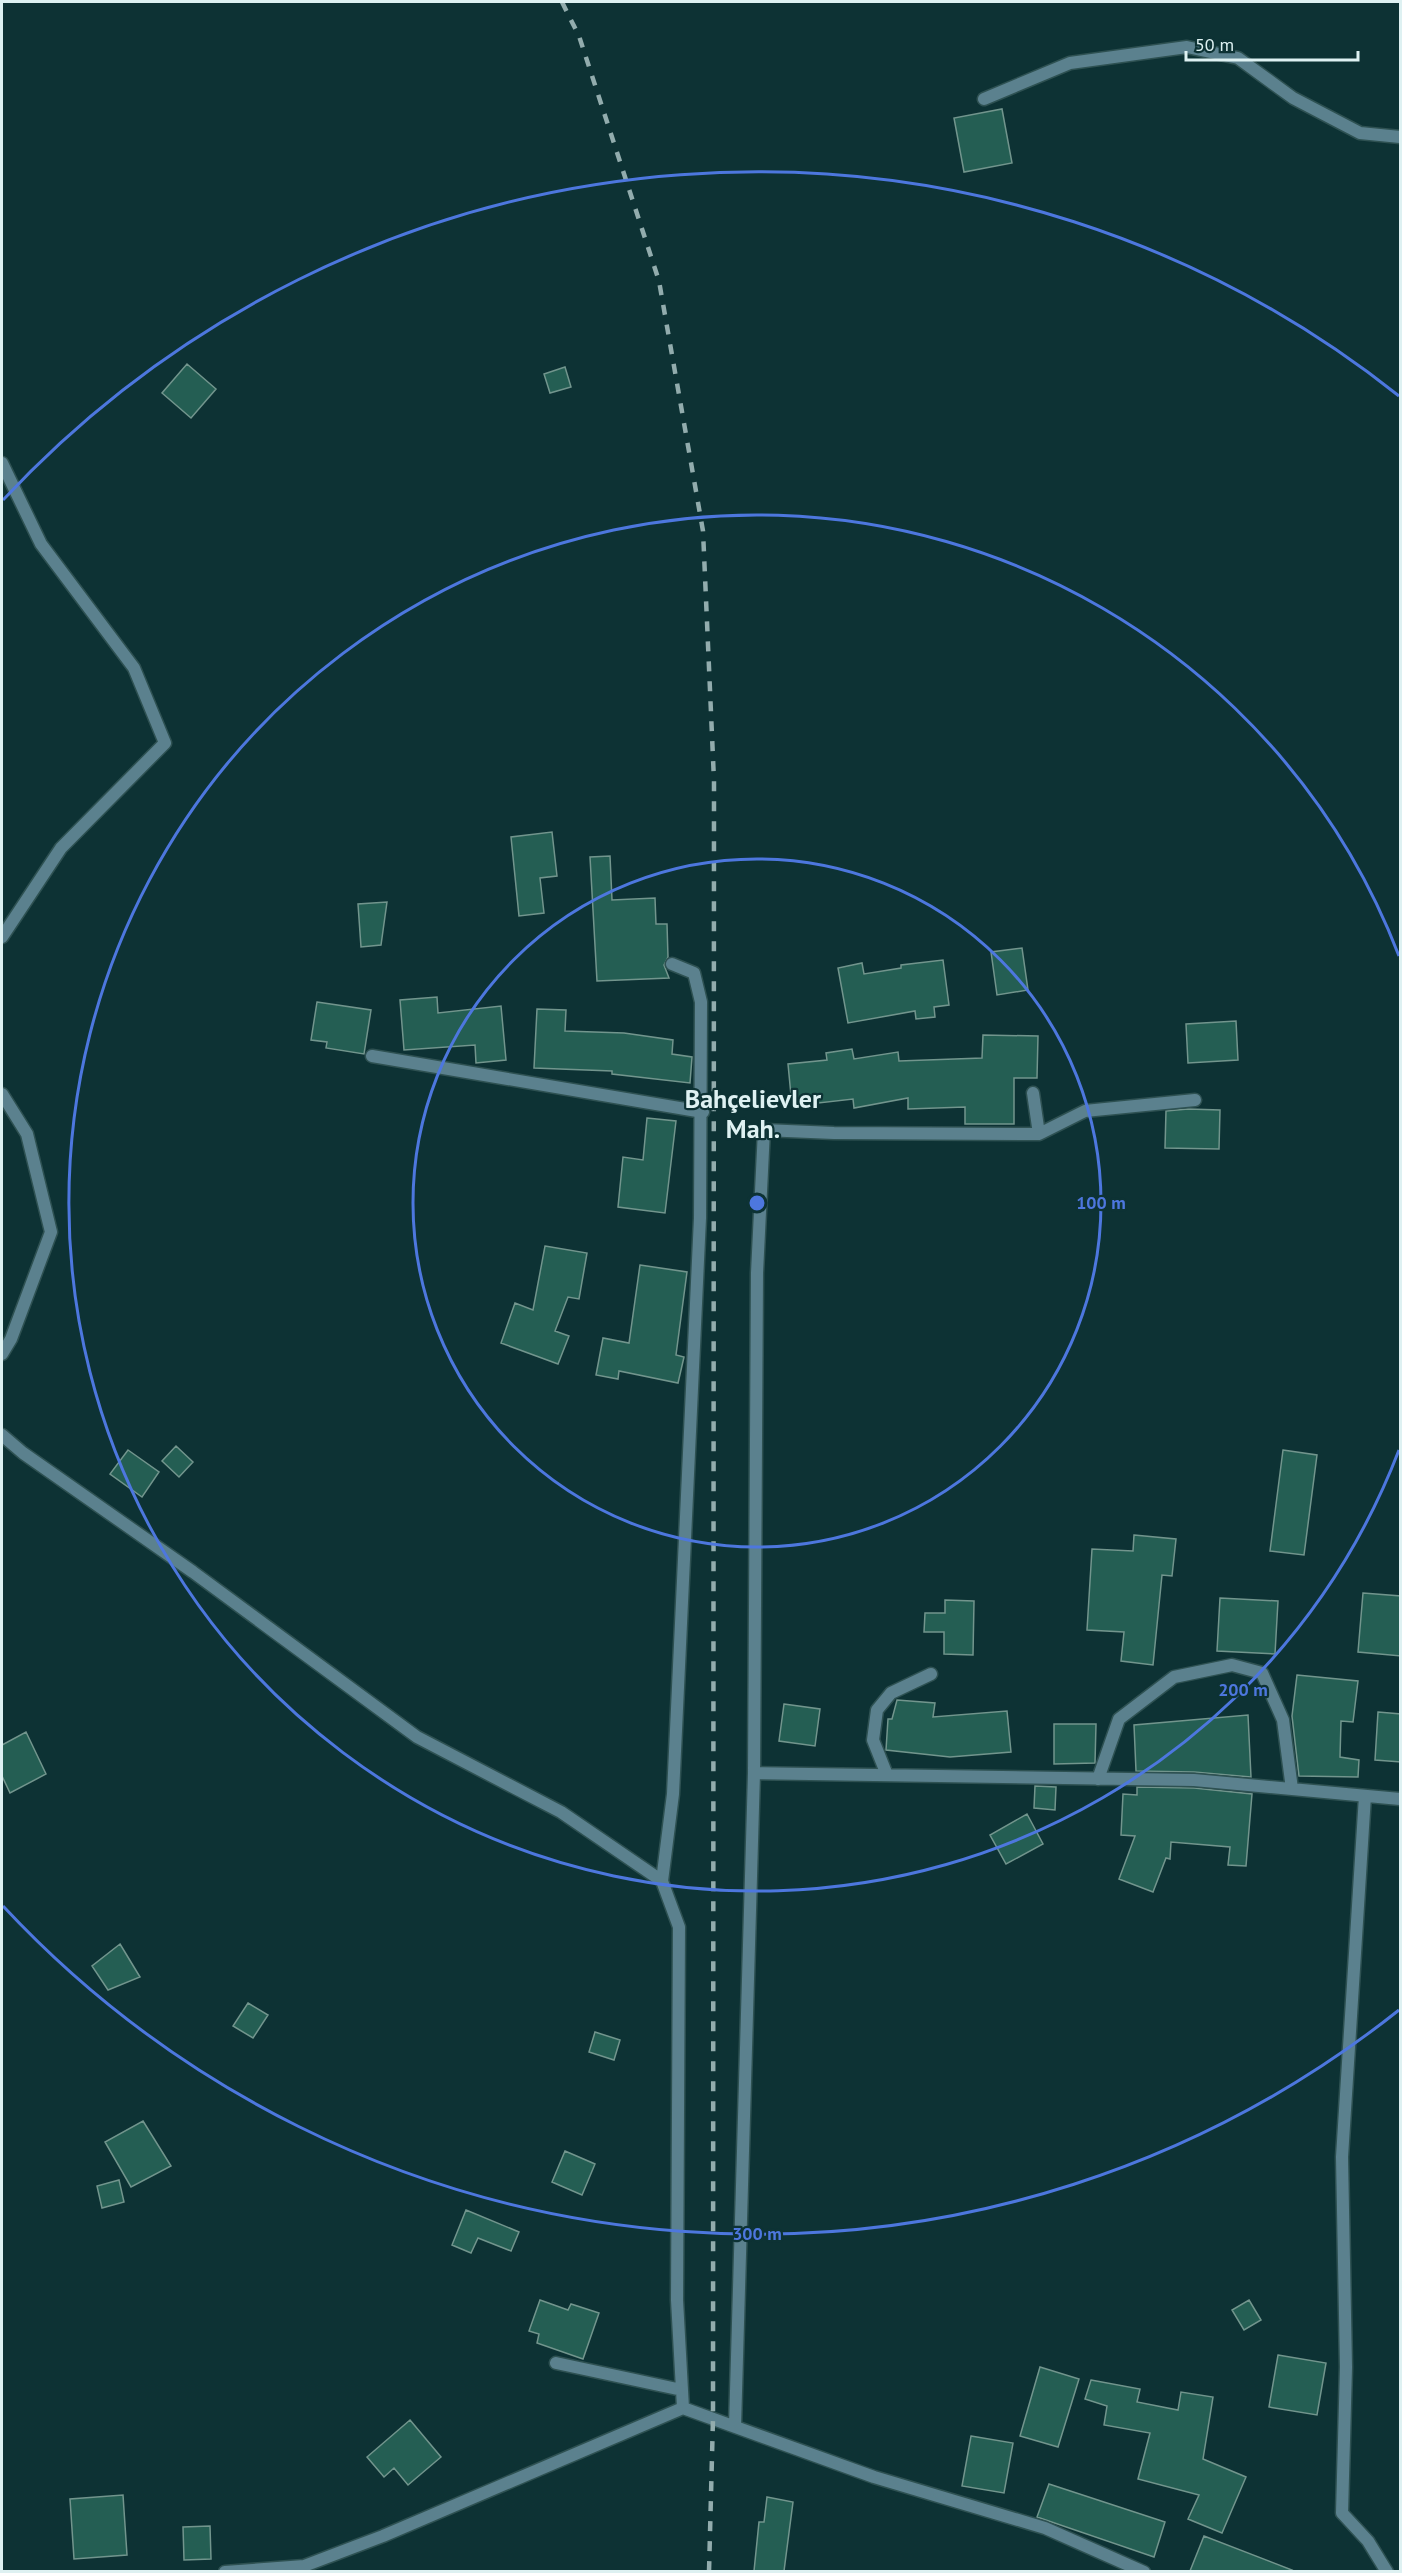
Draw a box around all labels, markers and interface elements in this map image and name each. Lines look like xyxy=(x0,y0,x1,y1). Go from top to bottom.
scale bar xyxy=(1186,24,1358,62)
text: 50 m xyxy=(1195,33,1234,56)
district label: Bahçelievler Mah. xyxy=(685,1082,822,1145)
text: 100 m xyxy=(1076,1191,1126,1214)
centre of rings xyxy=(747,1193,767,1213)
text: 200 m xyxy=(1218,1678,1268,1701)
text: 300 m xyxy=(732,2222,782,2245)

